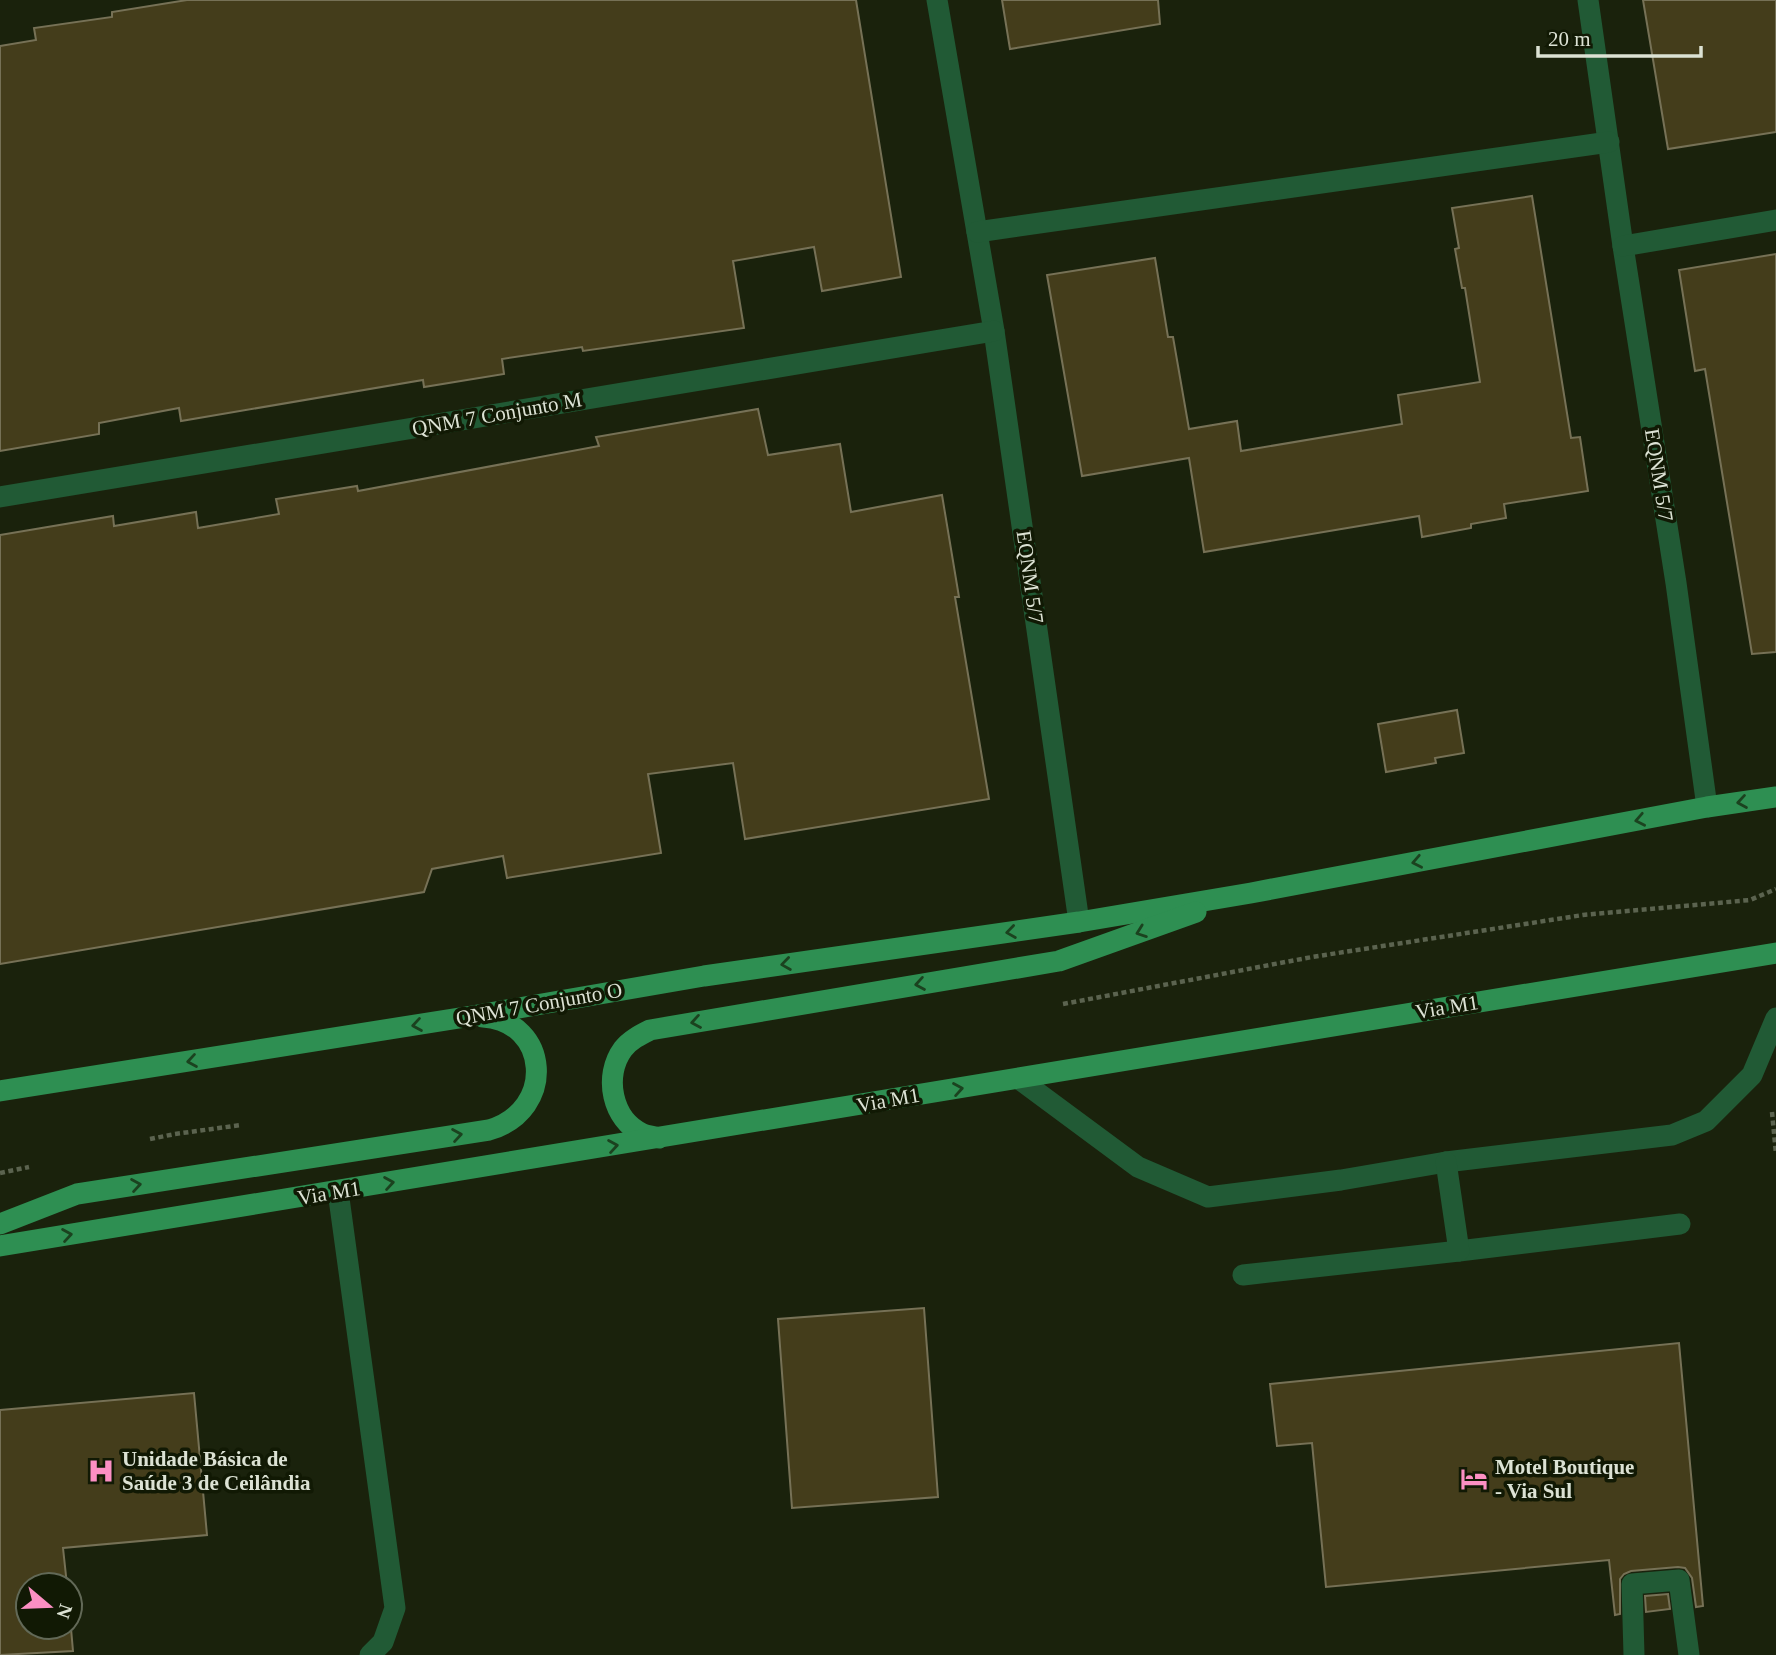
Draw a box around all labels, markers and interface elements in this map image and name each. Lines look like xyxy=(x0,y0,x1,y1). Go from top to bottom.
scale bar xyxy=(1538,14,1701,58)
text: 20 m xyxy=(1548,27,1591,51)
street label: QNM 7 Conjunto M xyxy=(410,387,584,441)
street label: EQNM 5/7 xyxy=(1640,427,1678,523)
street label: EQNM 5/7 xyxy=(1012,529,1048,625)
one-way arrow xyxy=(1736,794,1748,809)
one-way arrow xyxy=(1634,811,1646,826)
one-way arrow xyxy=(1411,853,1423,868)
one-way arrow xyxy=(1006,924,1017,939)
one-way arrow xyxy=(1135,924,1147,938)
one-way arrow xyxy=(780,956,792,971)
one-way arrow xyxy=(914,976,926,991)
street label: QNM 7 Conjunto O xyxy=(454,978,624,1030)
street label: Via M1 xyxy=(1414,990,1480,1024)
one-way arrow xyxy=(690,1014,702,1029)
one-way arrow xyxy=(411,1017,423,1032)
one-way arrow xyxy=(186,1053,198,1068)
one-way arrow xyxy=(952,1082,964,1097)
street label: Via M1 xyxy=(855,1083,921,1117)
one-way arrow xyxy=(451,1128,463,1143)
one-way arrow xyxy=(607,1139,619,1154)
street label: Via M1 xyxy=(296,1176,362,1210)
one-way arrow xyxy=(383,1176,395,1191)
one-way arrow xyxy=(130,1178,141,1193)
one-way arrow xyxy=(61,1228,73,1243)
place label: Unidade Básica de Saúde 3 de Ceilândia xyxy=(122,1447,311,1495)
place label: Motel Boutique - Via Sul xyxy=(1495,1455,1634,1503)
hospital icon: Unidade Básica de Saúde 3 de Ceilândia xyxy=(86,1456,116,1486)
hotel icon: Motel Boutique - Via Sul xyxy=(1459,1464,1489,1494)
north arrow xyxy=(14,1571,84,1641)
text: N xyxy=(52,1601,77,1622)

